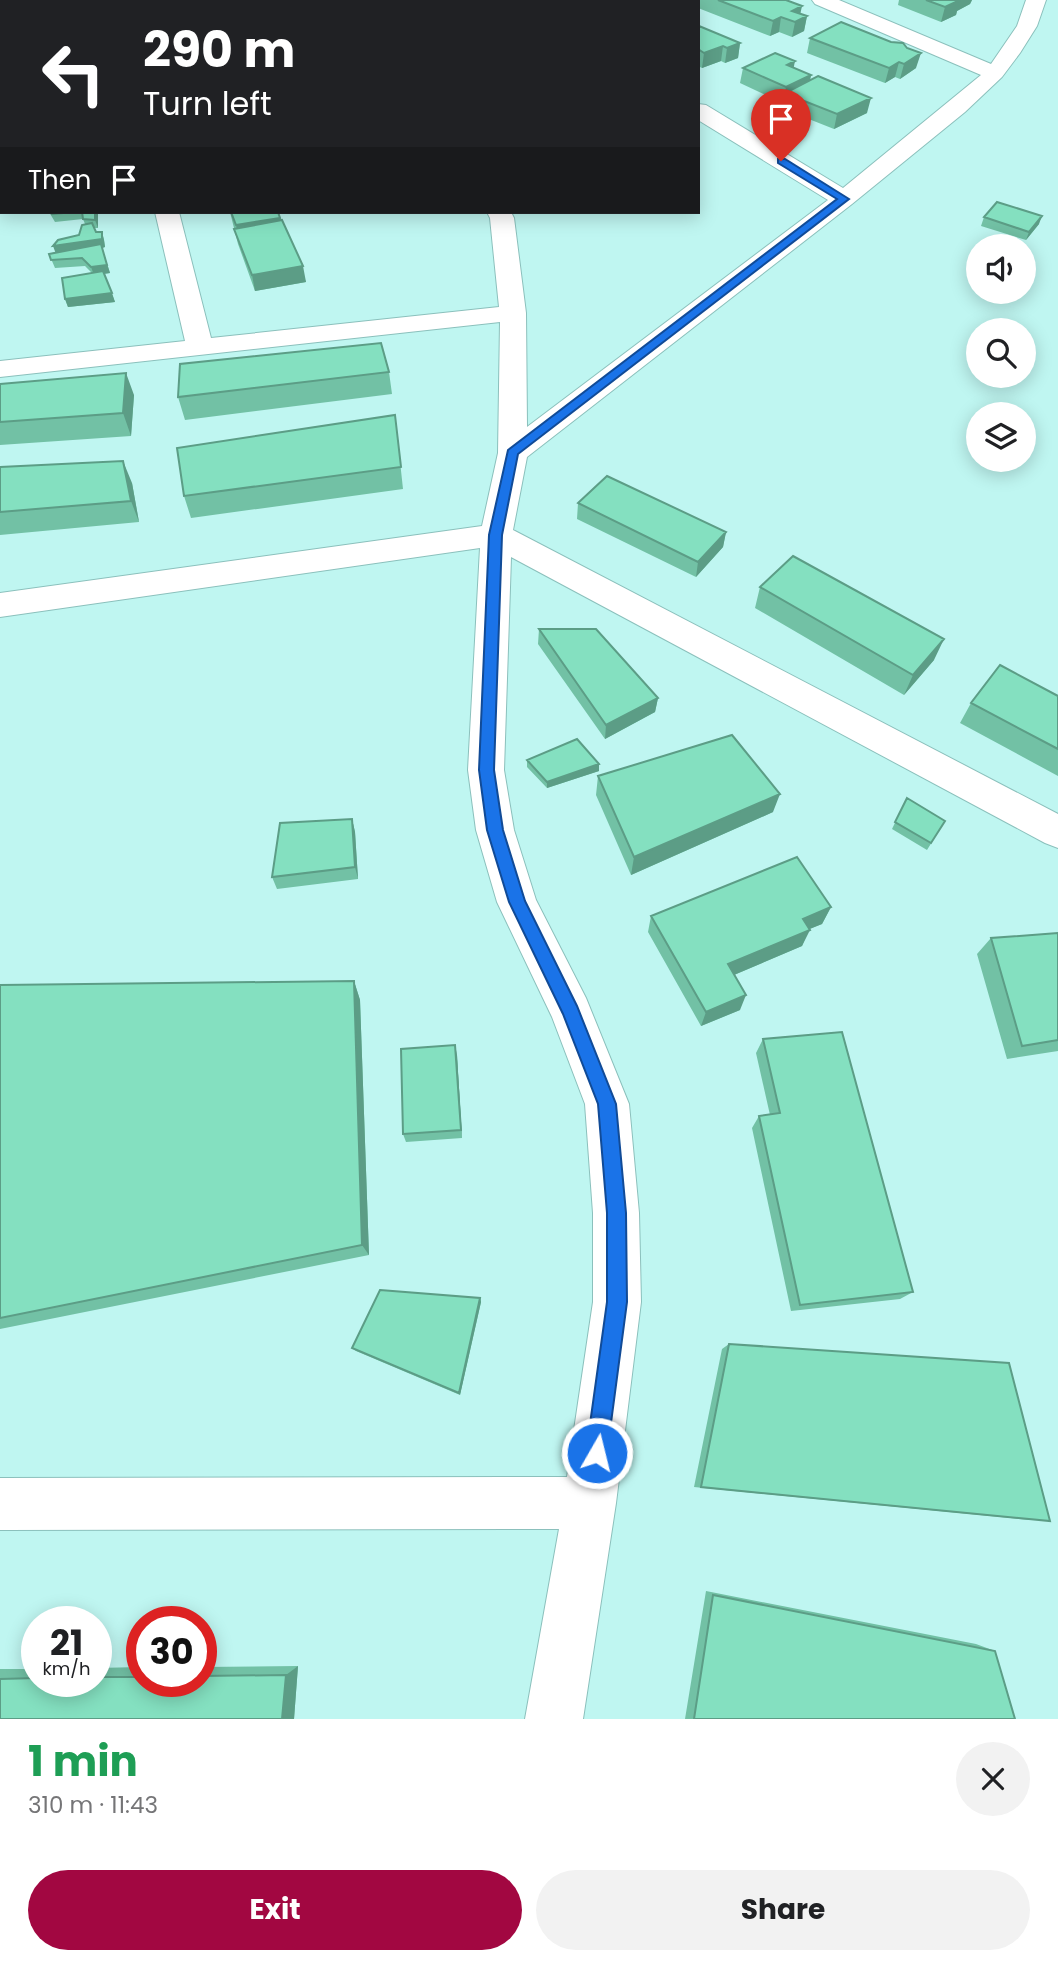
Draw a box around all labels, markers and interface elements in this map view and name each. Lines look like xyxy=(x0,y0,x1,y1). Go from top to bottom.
text: 290 m xyxy=(143,16,295,84)
icon: left xyxy=(28,28,119,119)
text: Turn left xyxy=(143,81,272,126)
pin xyxy=(751,89,811,161)
icon: arrive xyxy=(762,100,800,138)
icon: arrive xyxy=(105,161,143,199)
text: Then xyxy=(28,162,91,198)
map controls xyxy=(966,234,1036,472)
button: sound xyxy=(966,234,1036,304)
button: search xyxy=(966,318,1036,388)
button: layers xyxy=(966,402,1036,472)
position arrow xyxy=(560,1416,634,1490)
speed limit sign: 30 xyxy=(126,1606,217,1697)
text: 21 xyxy=(50,1618,83,1667)
text: km/h xyxy=(43,1656,90,1681)
text: 1 min xyxy=(28,1732,138,1791)
button: close xyxy=(956,1742,1030,1816)
text: 310 m · 11:43 xyxy=(28,1789,158,1821)
button: Exit xyxy=(28,1870,522,1950)
button: Share xyxy=(536,1870,1030,1950)

